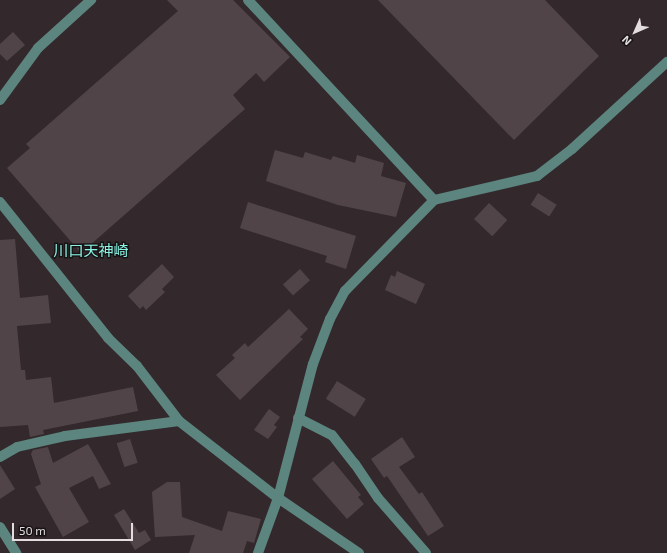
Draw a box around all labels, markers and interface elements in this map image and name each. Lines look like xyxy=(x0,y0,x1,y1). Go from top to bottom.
north arrow xyxy=(615,12,655,52)
text: N xyxy=(619,33,634,48)
district label: 川口天神崎 xyxy=(54,242,128,260)
scale bar xyxy=(14,515,135,541)
text: 50 m xyxy=(19,523,46,537)

